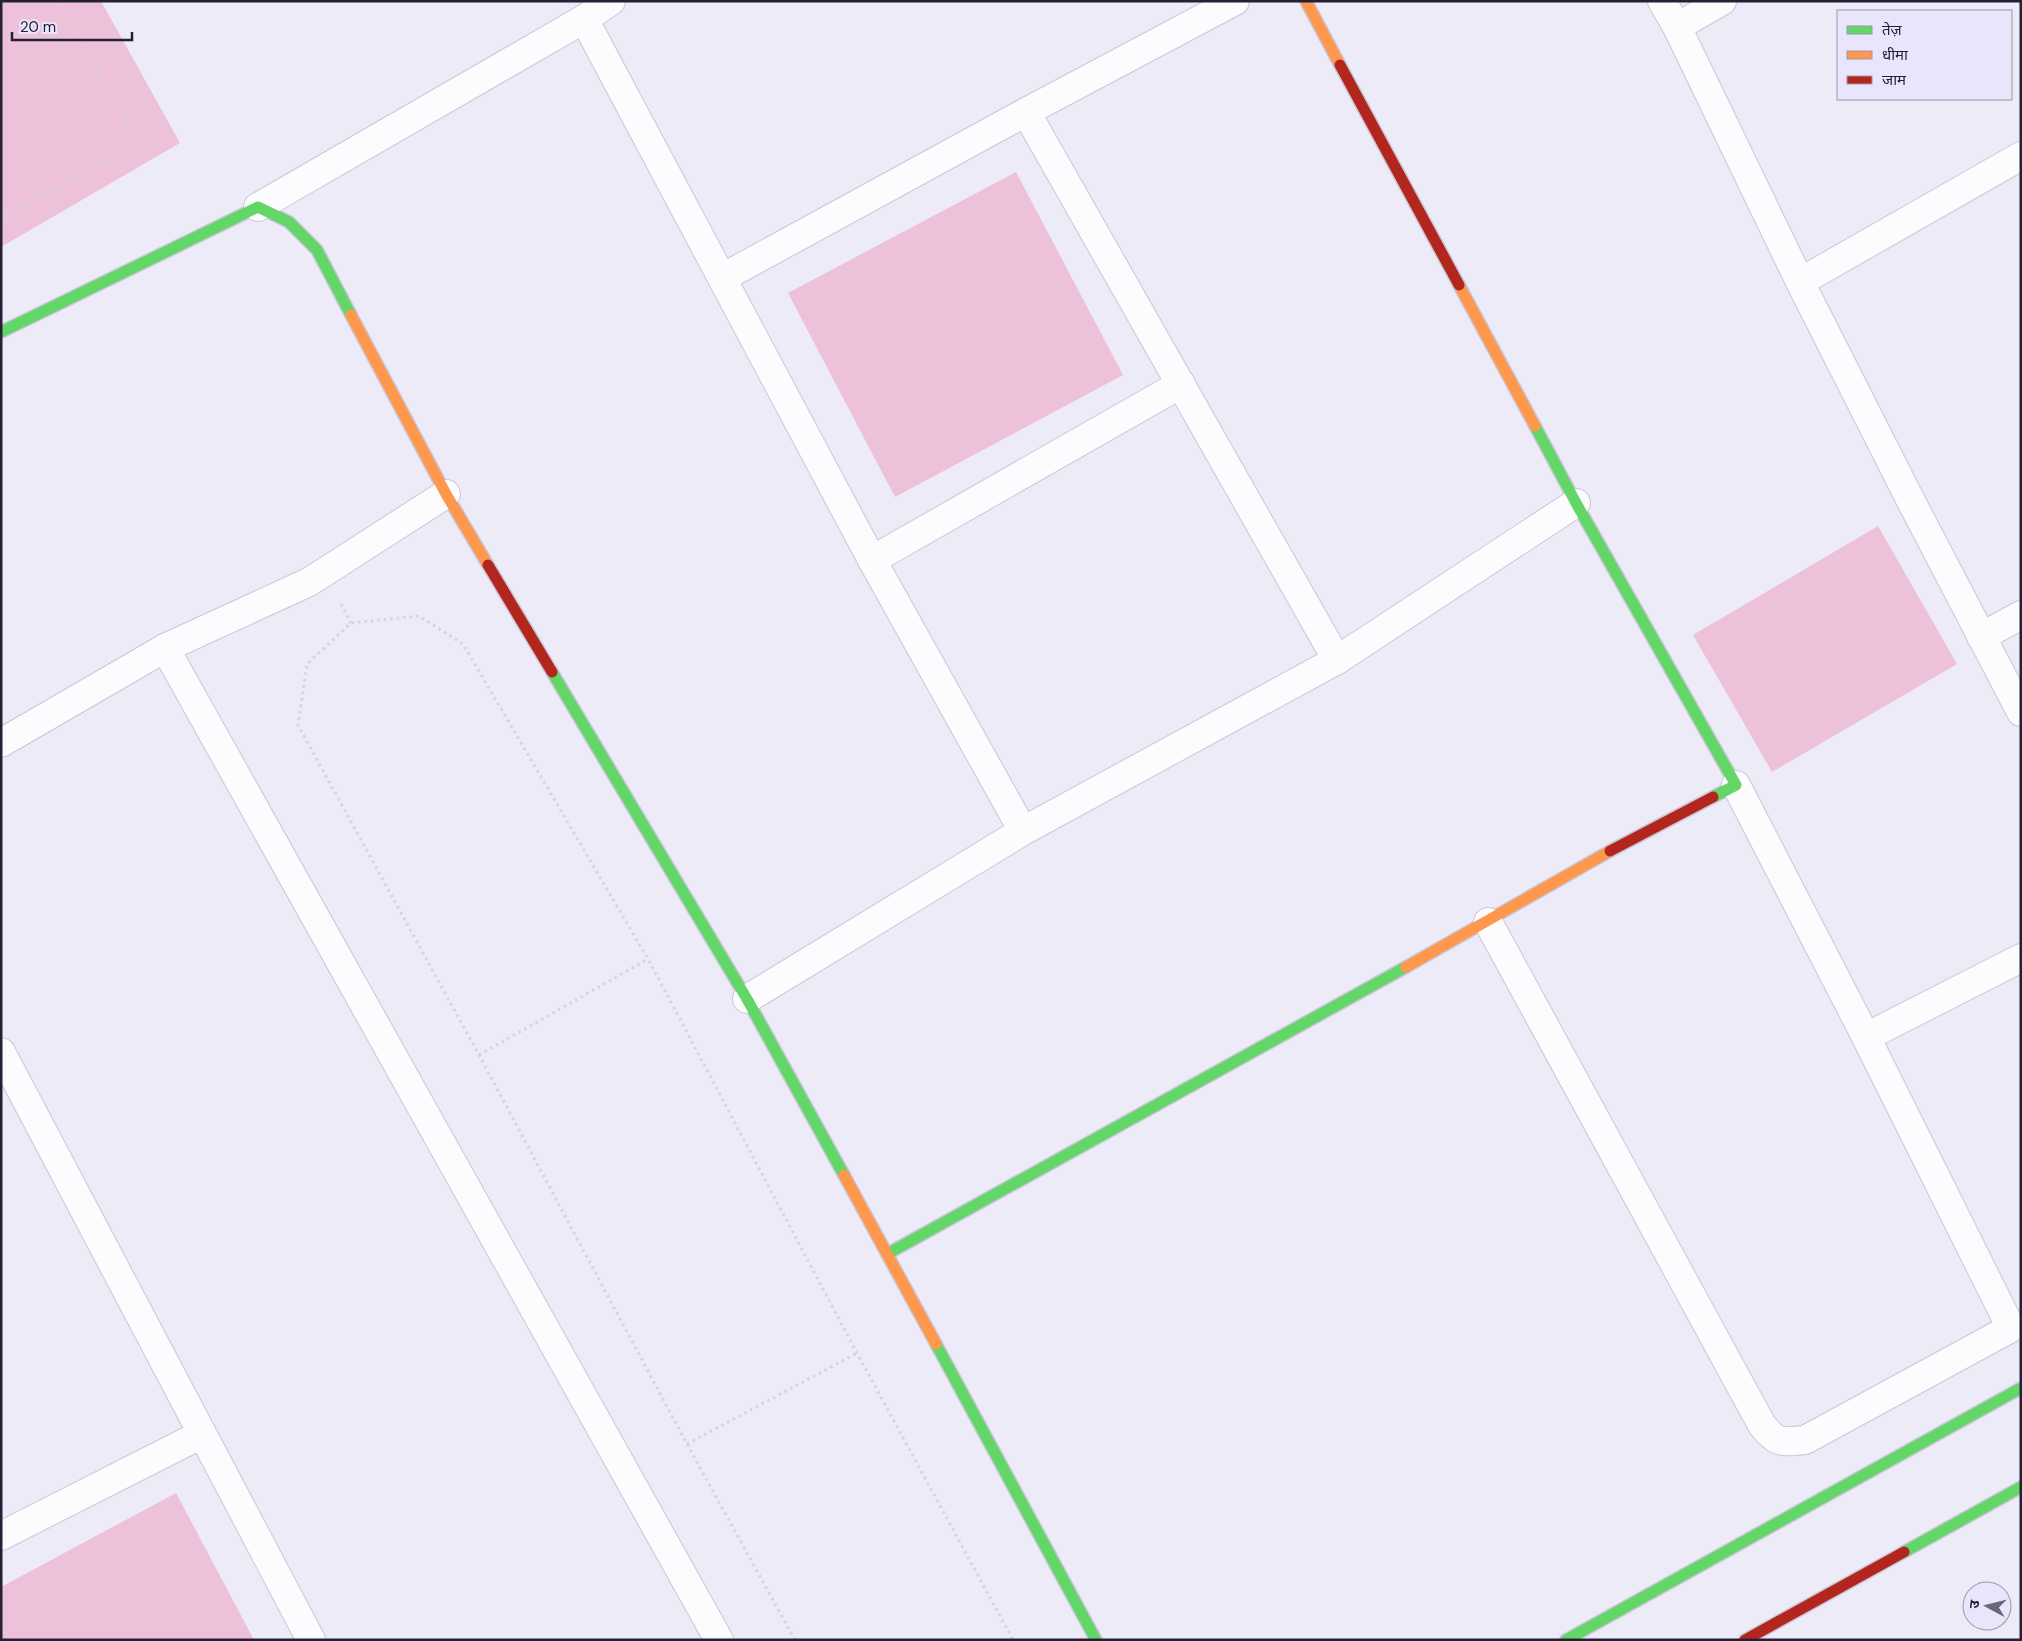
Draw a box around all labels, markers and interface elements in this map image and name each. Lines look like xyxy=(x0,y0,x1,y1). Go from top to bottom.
scale bar xyxy=(12,10,132,42)
legend xyxy=(1837,10,2012,100)
text: 20 m xyxy=(20,17,56,37)
text: तेज़ xyxy=(1882,20,1903,40)
text: धीमा xyxy=(1882,45,1909,65)
text: जाम xyxy=(1882,70,1907,90)
north arrow xyxy=(1962,1581,2012,1631)
text: उ xyxy=(1965,1598,1984,1610)

